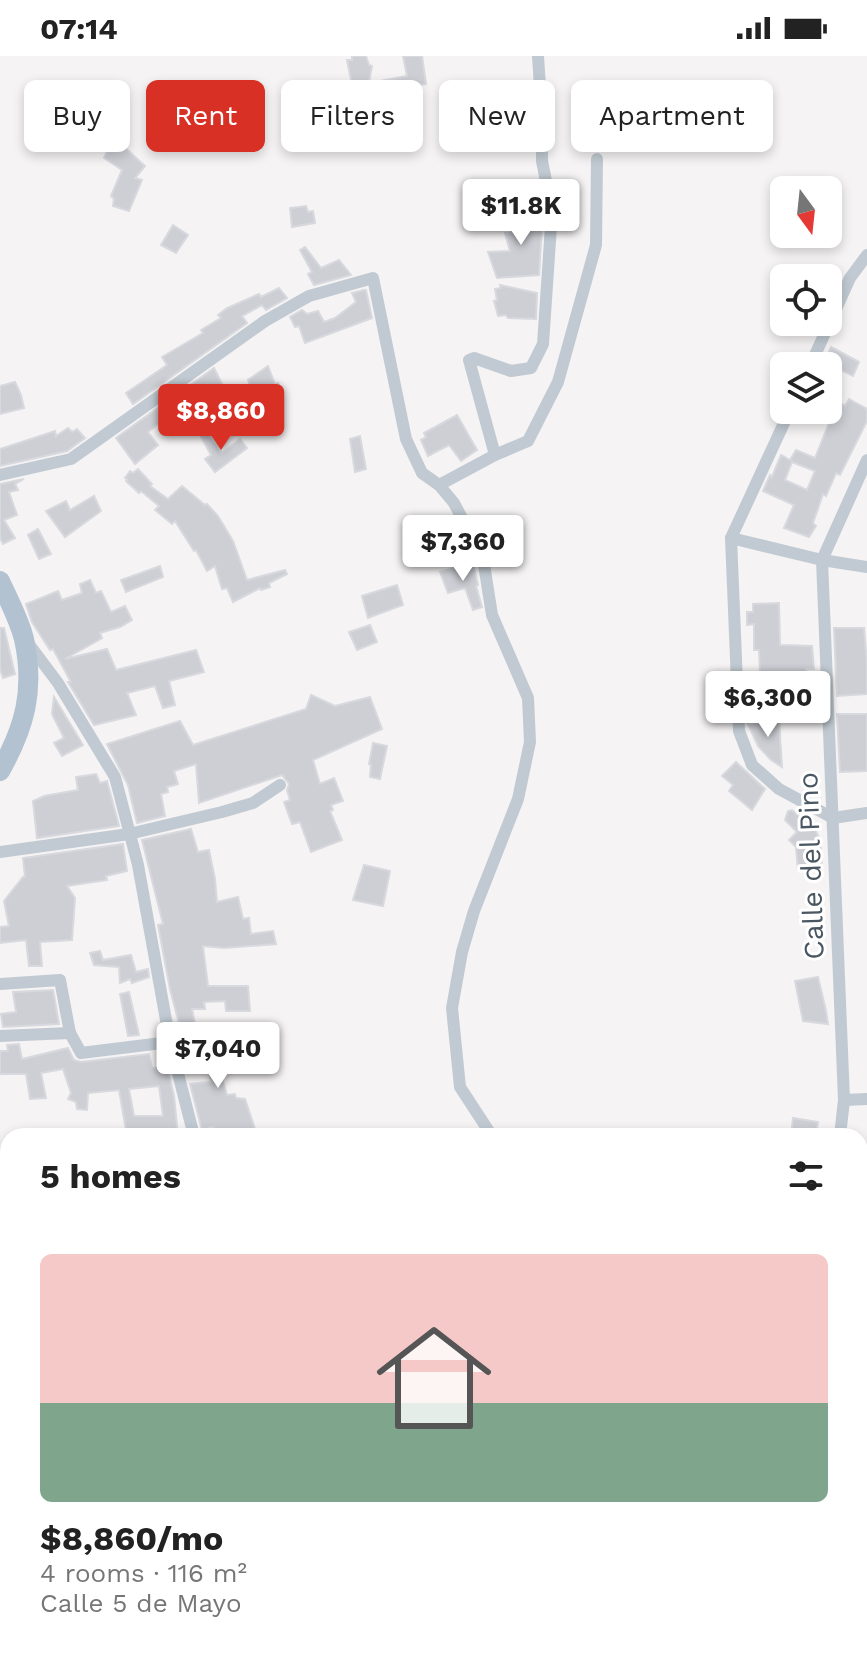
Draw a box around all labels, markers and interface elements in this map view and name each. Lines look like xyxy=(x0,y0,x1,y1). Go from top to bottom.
text: 07:14 xyxy=(40,11,118,46)
chip: Buy xyxy=(24,80,130,152)
chip: Rent xyxy=(146,80,265,152)
chip: Filters xyxy=(281,80,423,152)
chip: New xyxy=(439,80,555,152)
chip: Apartment xyxy=(571,80,773,152)
north arrow xyxy=(770,176,842,248)
map controls xyxy=(770,176,842,424)
pin: $11.8K xyxy=(456,179,586,247)
text: $11.8K xyxy=(481,190,561,220)
button: locate xyxy=(770,264,842,336)
button: layers xyxy=(770,352,842,424)
pin: $8,860 xyxy=(156,384,286,452)
text: $8,860 xyxy=(176,395,266,425)
pin: $7,360 xyxy=(398,515,528,583)
text: $7,360 xyxy=(420,526,506,556)
pin: $6,300 xyxy=(703,671,833,739)
text: $6,300 xyxy=(723,682,813,712)
street label: Calle del Pino xyxy=(791,772,831,960)
pin: $7,040 xyxy=(153,1022,283,1090)
text: $7,040 xyxy=(175,1033,261,1063)
icon: filters xyxy=(784,1154,828,1198)
text: 5 homes xyxy=(40,1156,181,1196)
icon: home xyxy=(362,1306,506,1450)
text: $8,860/mo xyxy=(40,1518,223,1558)
text: 4 rooms · 116 m² xyxy=(40,1558,247,1588)
text: Calle 5 de Mayo xyxy=(40,1588,242,1618)

